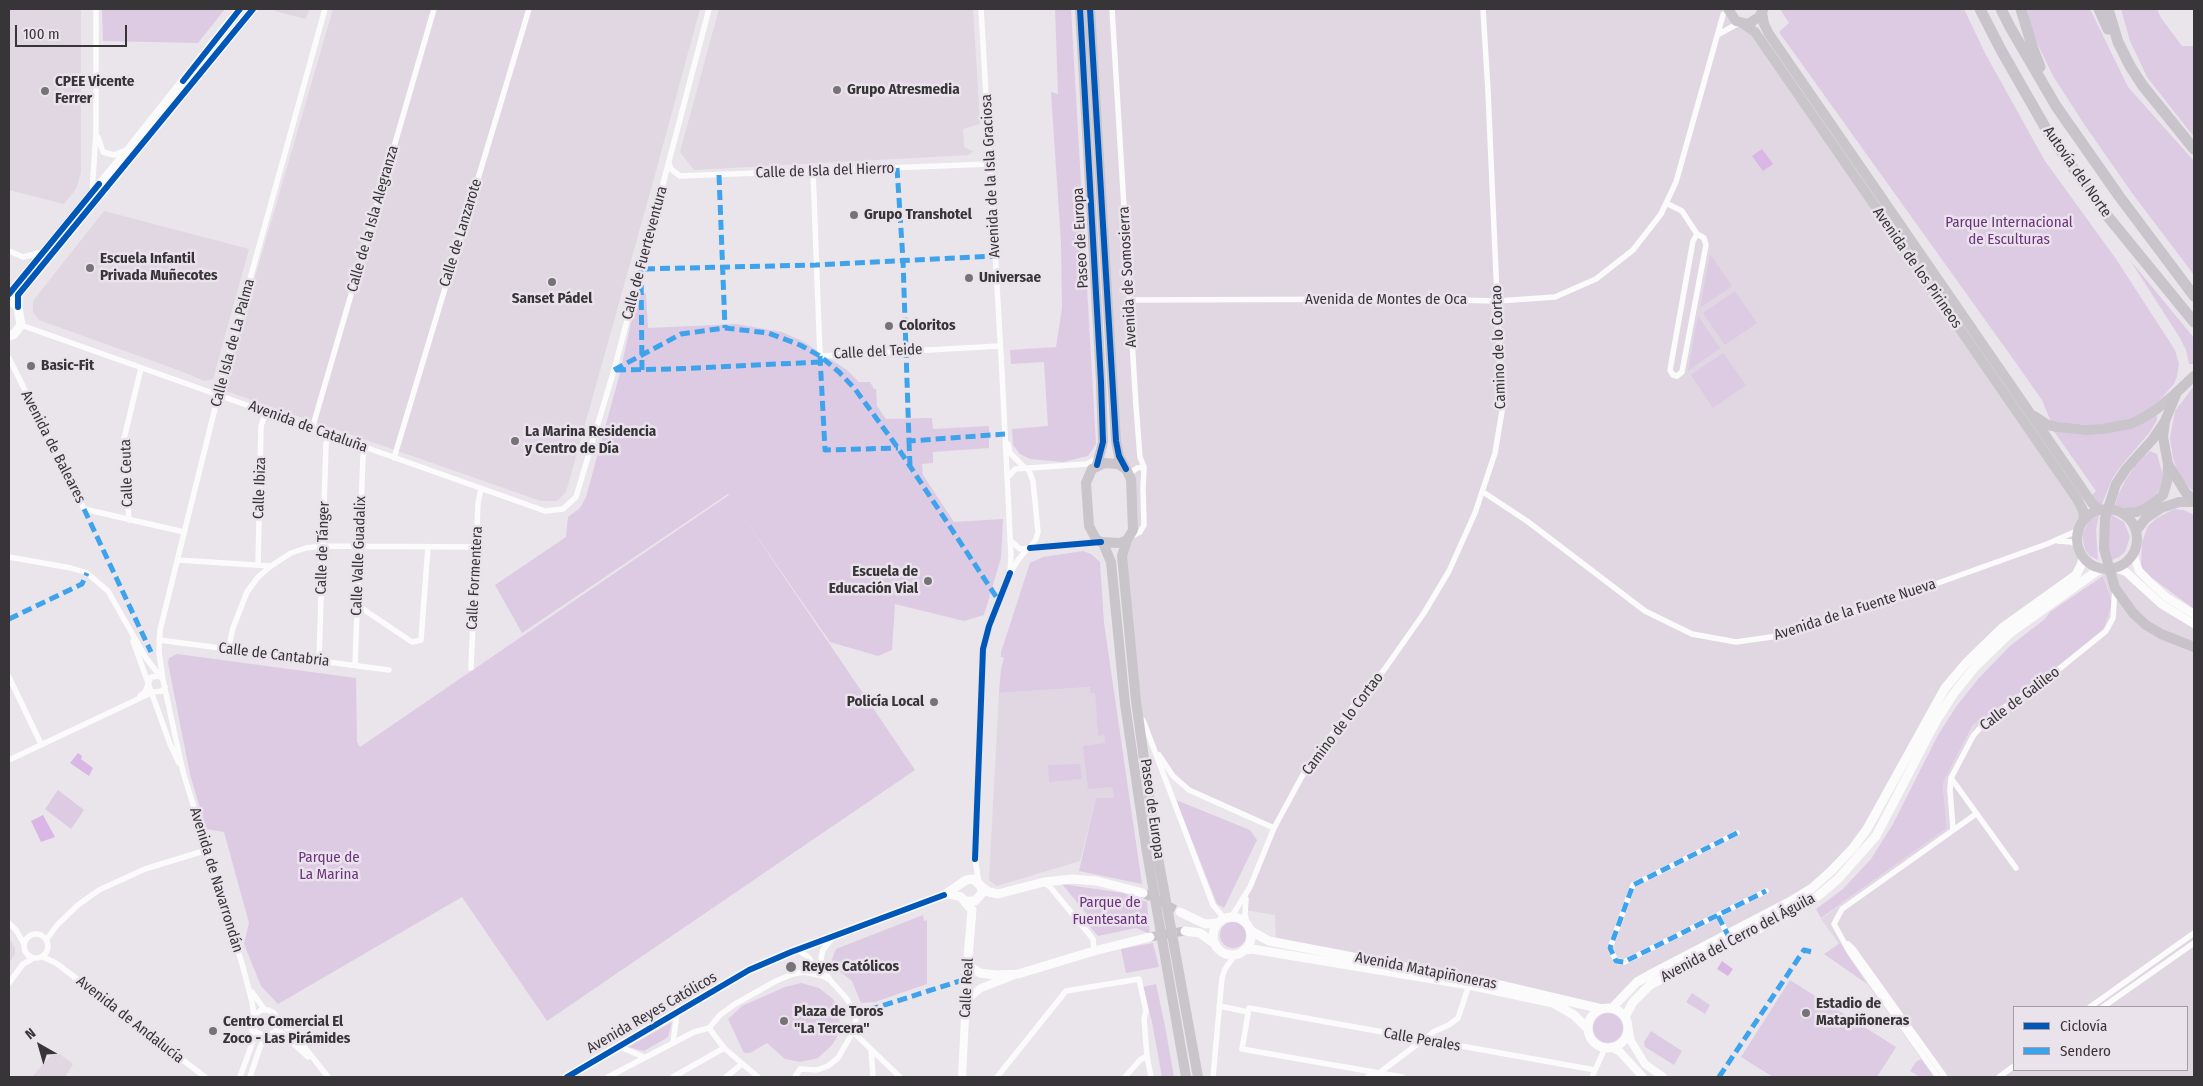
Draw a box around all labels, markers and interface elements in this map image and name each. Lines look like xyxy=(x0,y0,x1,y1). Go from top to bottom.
scale bar xyxy=(18,15,130,47)
text: 100 m xyxy=(23,25,60,43)
place label: CPEE Vicente Ferrer xyxy=(55,73,134,108)
place label: Grupo Atresmedia xyxy=(847,81,960,99)
marker: Grupo Atresmedia xyxy=(831,84,843,96)
marker: CPEE Vicente Ferrer xyxy=(39,85,51,97)
street label: Avenida de la Isla Graciosa xyxy=(978,94,1004,258)
street label: Autovía del Norte xyxy=(2039,123,2115,221)
street label: Calle de la Isla Alegranza xyxy=(343,144,403,294)
street label: Calle de Isla del Hierro xyxy=(755,160,895,182)
street label: Calle de Lanzarote xyxy=(436,177,486,289)
street label: Calle de Fuerteventura xyxy=(618,184,672,322)
street label: Paseo de Europa xyxy=(1069,187,1093,289)
street label: Avenida de los Pirineos xyxy=(1868,204,1966,332)
place label: Grupo Transhotel xyxy=(864,206,972,224)
street label: Avenida de Somosierra xyxy=(1115,206,1141,348)
marker: Grupo Transhotel xyxy=(848,209,860,221)
park label: Parque Internacional de Esculturas xyxy=(1945,214,2073,249)
place label: Escuela Infantil Privada Muñecotes xyxy=(100,250,218,285)
marker: Escuela Infantil Privada Muñecotes xyxy=(84,262,96,274)
place label: Universae xyxy=(979,269,1041,287)
marker: Universae xyxy=(963,272,975,284)
marker: Sanset Pádel xyxy=(546,276,558,288)
street label: Calle Isla de La Palma xyxy=(207,277,259,409)
street label: Camino de lo Cortao xyxy=(1488,285,1510,409)
place label: Sanset Pádel xyxy=(512,290,592,308)
street label: Avenida de Montes de Oca xyxy=(1305,291,1467,309)
place label: Coloritos xyxy=(899,317,956,335)
marker: Coloritos xyxy=(883,320,895,332)
street label: Calle del Teide xyxy=(833,341,923,363)
place label: Basic-Fit xyxy=(41,357,94,375)
marker: Basic-Fit xyxy=(25,360,37,372)
street label: Avenida de Baleares xyxy=(17,388,89,506)
street label: Avenida de Cataluña xyxy=(246,397,370,457)
place label: La Marina Residencia y Centro de Día xyxy=(525,423,656,458)
marker: La Marina Residencia y Centro de Día xyxy=(509,435,521,447)
street label: Calle Ceuta xyxy=(117,439,137,507)
street label: Calle Ibiza xyxy=(250,457,270,519)
street label: Calle Valle Guadalix xyxy=(348,496,370,616)
street label: Calle de Tánger xyxy=(312,501,334,595)
street label: Calle Formentera xyxy=(463,526,487,630)
place label: Escuela de Educación Vial xyxy=(829,563,918,598)
marker: Escuela de Educación Vial xyxy=(922,575,934,587)
street label: Avenida de la Fuente Nueva xyxy=(1772,575,1938,645)
street label: Calle de Cantabria xyxy=(217,639,331,671)
street label: Calle de Galileo xyxy=(1977,663,2063,735)
street label: Camino de lo Cortao xyxy=(1298,669,1388,779)
place label: Policía Local xyxy=(847,693,924,711)
marker: Policía Local xyxy=(928,696,940,708)
street label: Paseo de Europa xyxy=(1136,758,1168,860)
street label: Avenida de Navarrondán xyxy=(185,805,247,955)
park label: Parque de La Marina xyxy=(298,849,360,884)
street label: Avenida del Cerro del Águila xyxy=(1658,890,1818,986)
park label: Parque de Fuentesanta xyxy=(1073,894,1147,929)
street label: Avenida Matapiñoneras xyxy=(1354,948,1498,994)
place label: Reyes Católicos xyxy=(802,958,899,976)
street label: Calle Real xyxy=(956,958,978,1018)
marker: Reyes Católicos xyxy=(784,960,798,974)
street label: Avenida Reyes Católicos xyxy=(584,968,720,1058)
street label: Avenida de Andalucía xyxy=(72,972,188,1068)
place label: Estadio de Matapiñoneras xyxy=(1816,995,1909,1030)
place label: Plaza de Toros "La Tercera" xyxy=(794,1003,883,1038)
legend xyxy=(2013,1006,2188,1071)
marker: Estadio de Matapiñoneras xyxy=(1800,1007,1812,1019)
place label: Centro Comercial El Zoco - Las Pirámides xyxy=(223,1013,350,1048)
marker: Plaza de Toros "La Tercera" xyxy=(778,1015,790,1027)
text: Ciclovía xyxy=(2060,1017,2107,1035)
north arrow xyxy=(15,1021,65,1071)
street label: Calle Perales xyxy=(1382,1024,1462,1056)
text: N xyxy=(22,1025,39,1043)
marker: Centro Comercial El Zoco - Las Pirámides xyxy=(207,1025,219,1037)
text: Sendero xyxy=(2060,1042,2111,1060)

